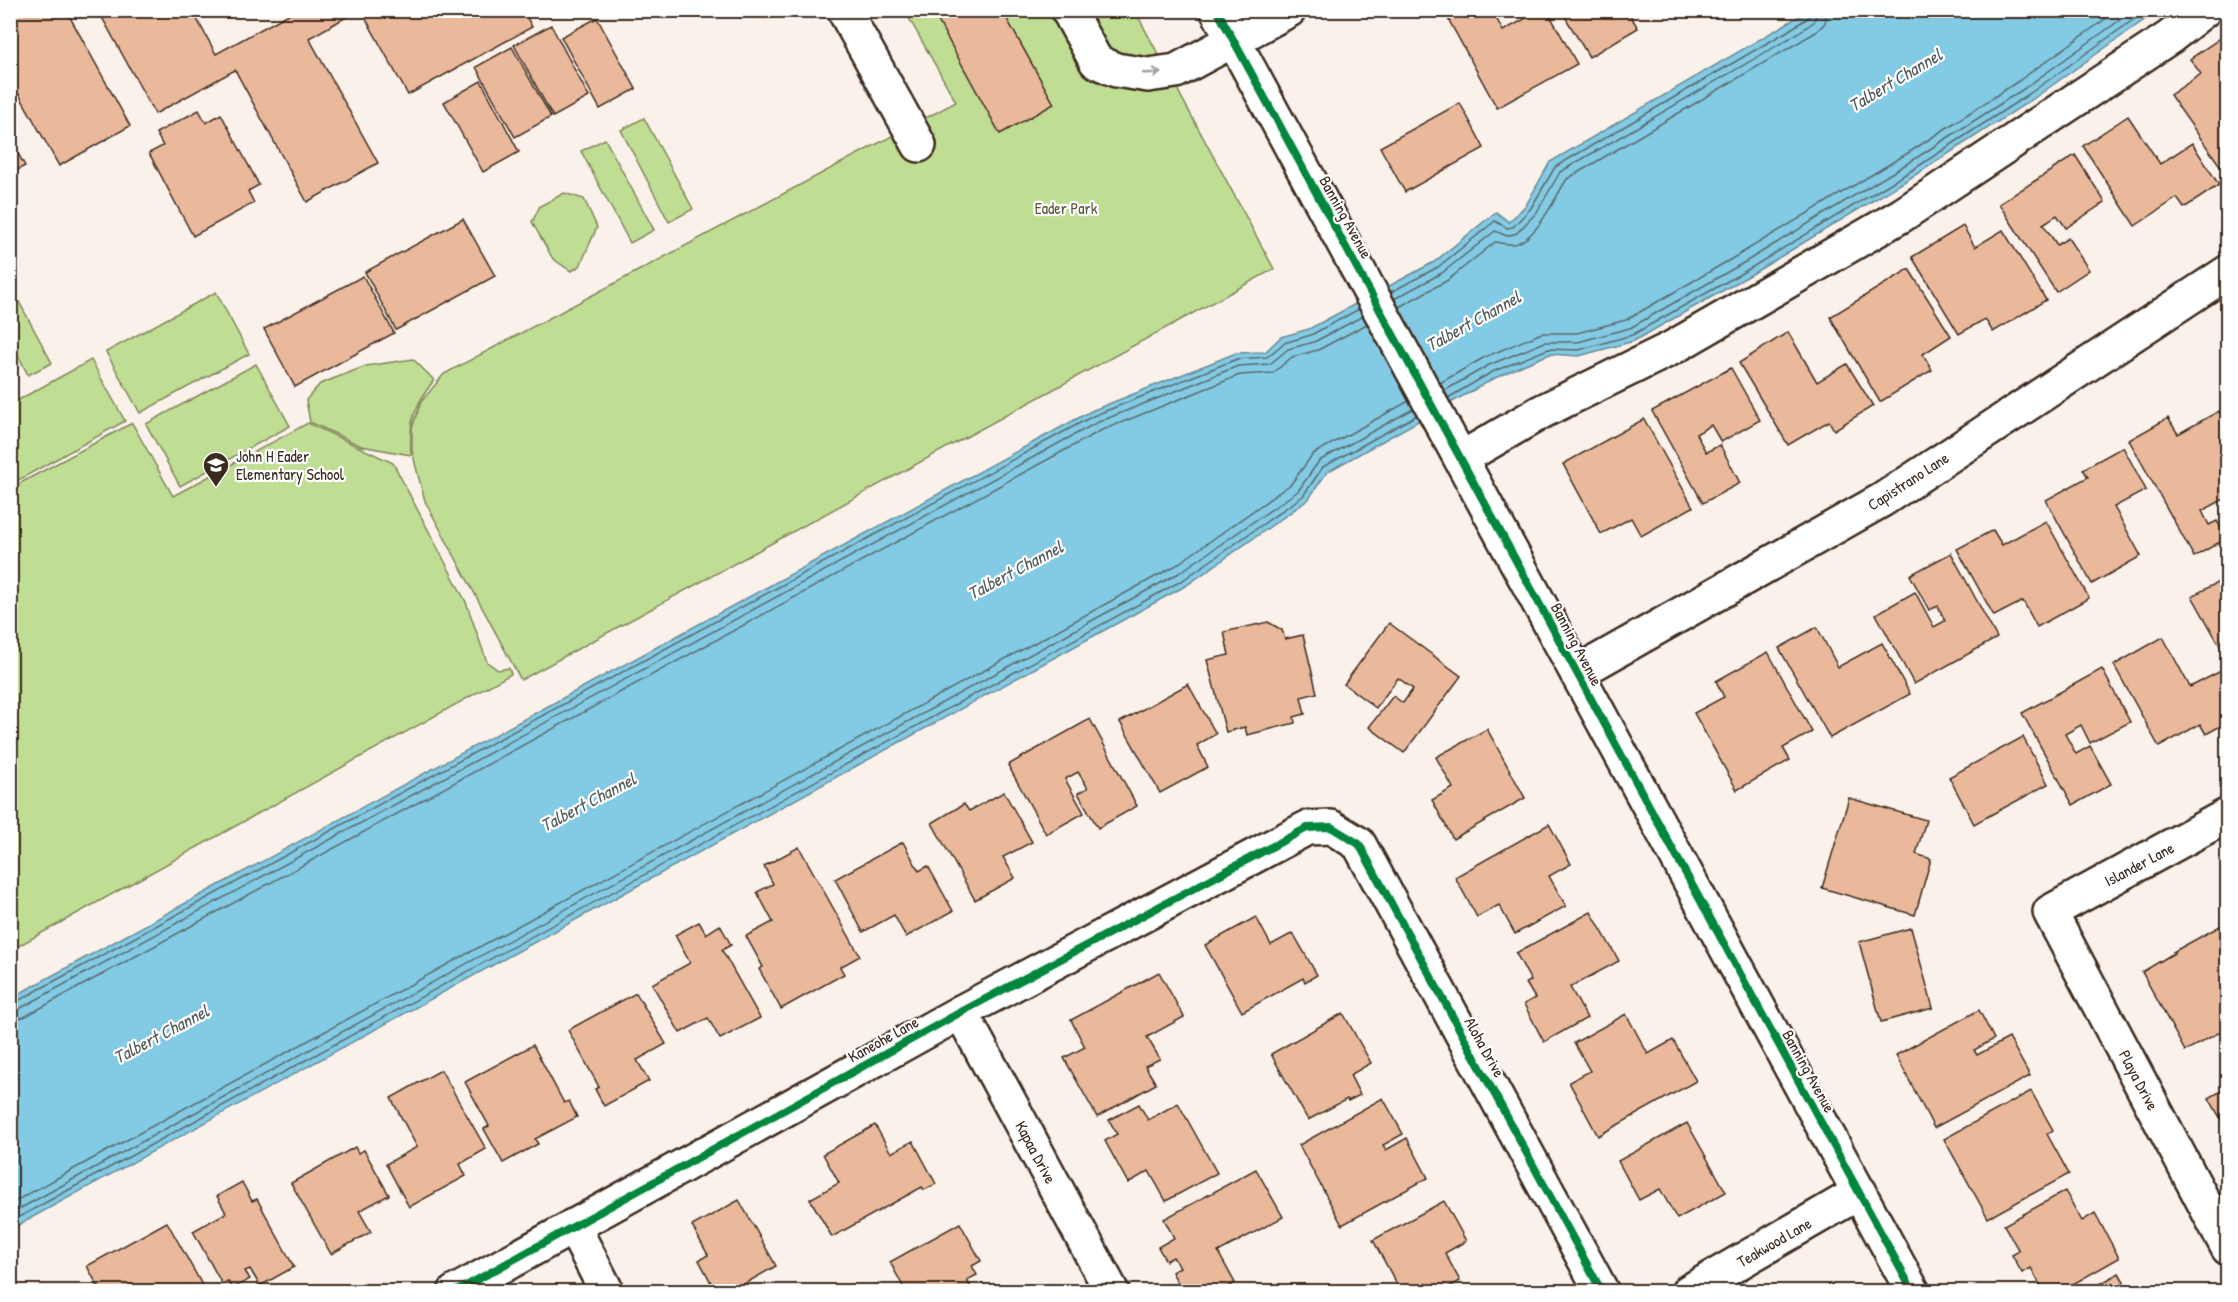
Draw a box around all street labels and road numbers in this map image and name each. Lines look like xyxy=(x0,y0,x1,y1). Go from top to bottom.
street label: Banning Avenue xyxy=(1314,172,1378,263)
street label: Capistrano Lane xyxy=(1863,446,1953,515)
street label: Banning Avenue xyxy=(1546,599,1608,690)
street label: Islander Lane xyxy=(2100,836,2178,892)
street label: Kaneohe Lane xyxy=(844,1010,923,1067)
street label: Aloha Drive xyxy=(1460,1013,1511,1081)
street label: Banning Avenue xyxy=(1777,1026,1841,1117)
street label: Playa Drive xyxy=(2114,1046,2164,1114)
street label: Kapaa Drive xyxy=(1010,1117,1062,1188)
street label: Teakwood Lane xyxy=(1733,1211,1816,1272)

